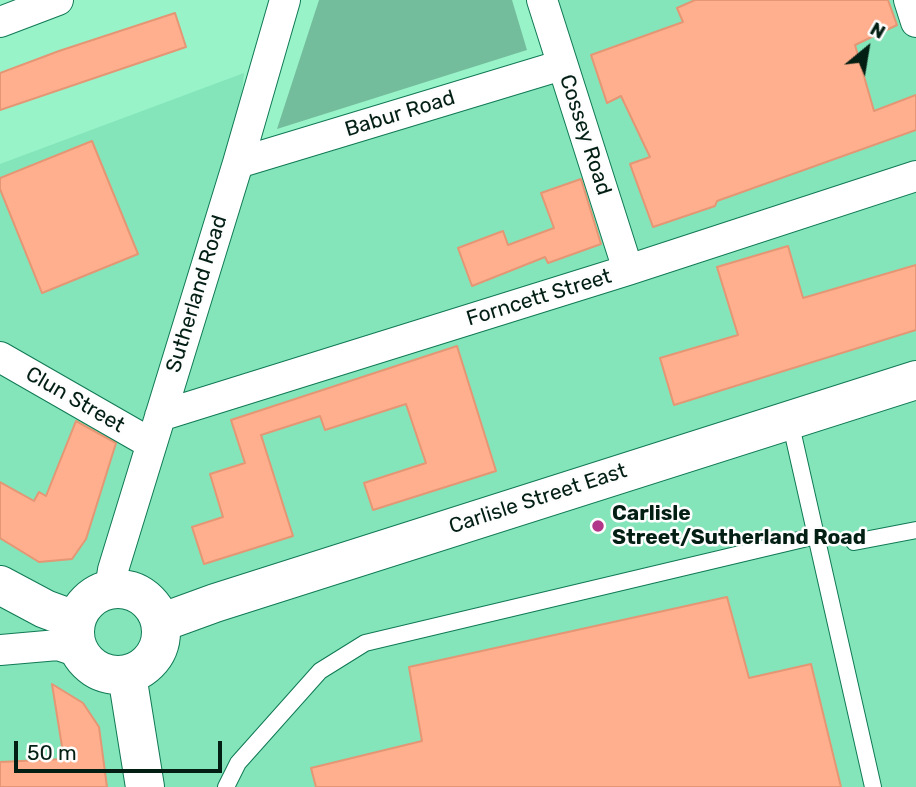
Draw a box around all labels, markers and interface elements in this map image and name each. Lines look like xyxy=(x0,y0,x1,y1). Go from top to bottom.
north arrow xyxy=(832,14,902,84)
text: N xyxy=(866,17,889,44)
street label: Cossey Road xyxy=(554,72,616,198)
street label: Babur Road xyxy=(342,85,458,143)
street label: Sutherland Road xyxy=(161,212,233,376)
street label: Forncett Street xyxy=(463,264,615,332)
street label: Clun Street xyxy=(21,362,129,438)
street label: Carlisle Street East xyxy=(446,458,630,540)
place label: Carlisle Street/Sutherland Road xyxy=(612,501,866,551)
marker: Carlisle Street/Sutherland Road xyxy=(590,518,606,534)
scale bar xyxy=(18,728,226,772)
text: 50 m xyxy=(27,740,77,765)

